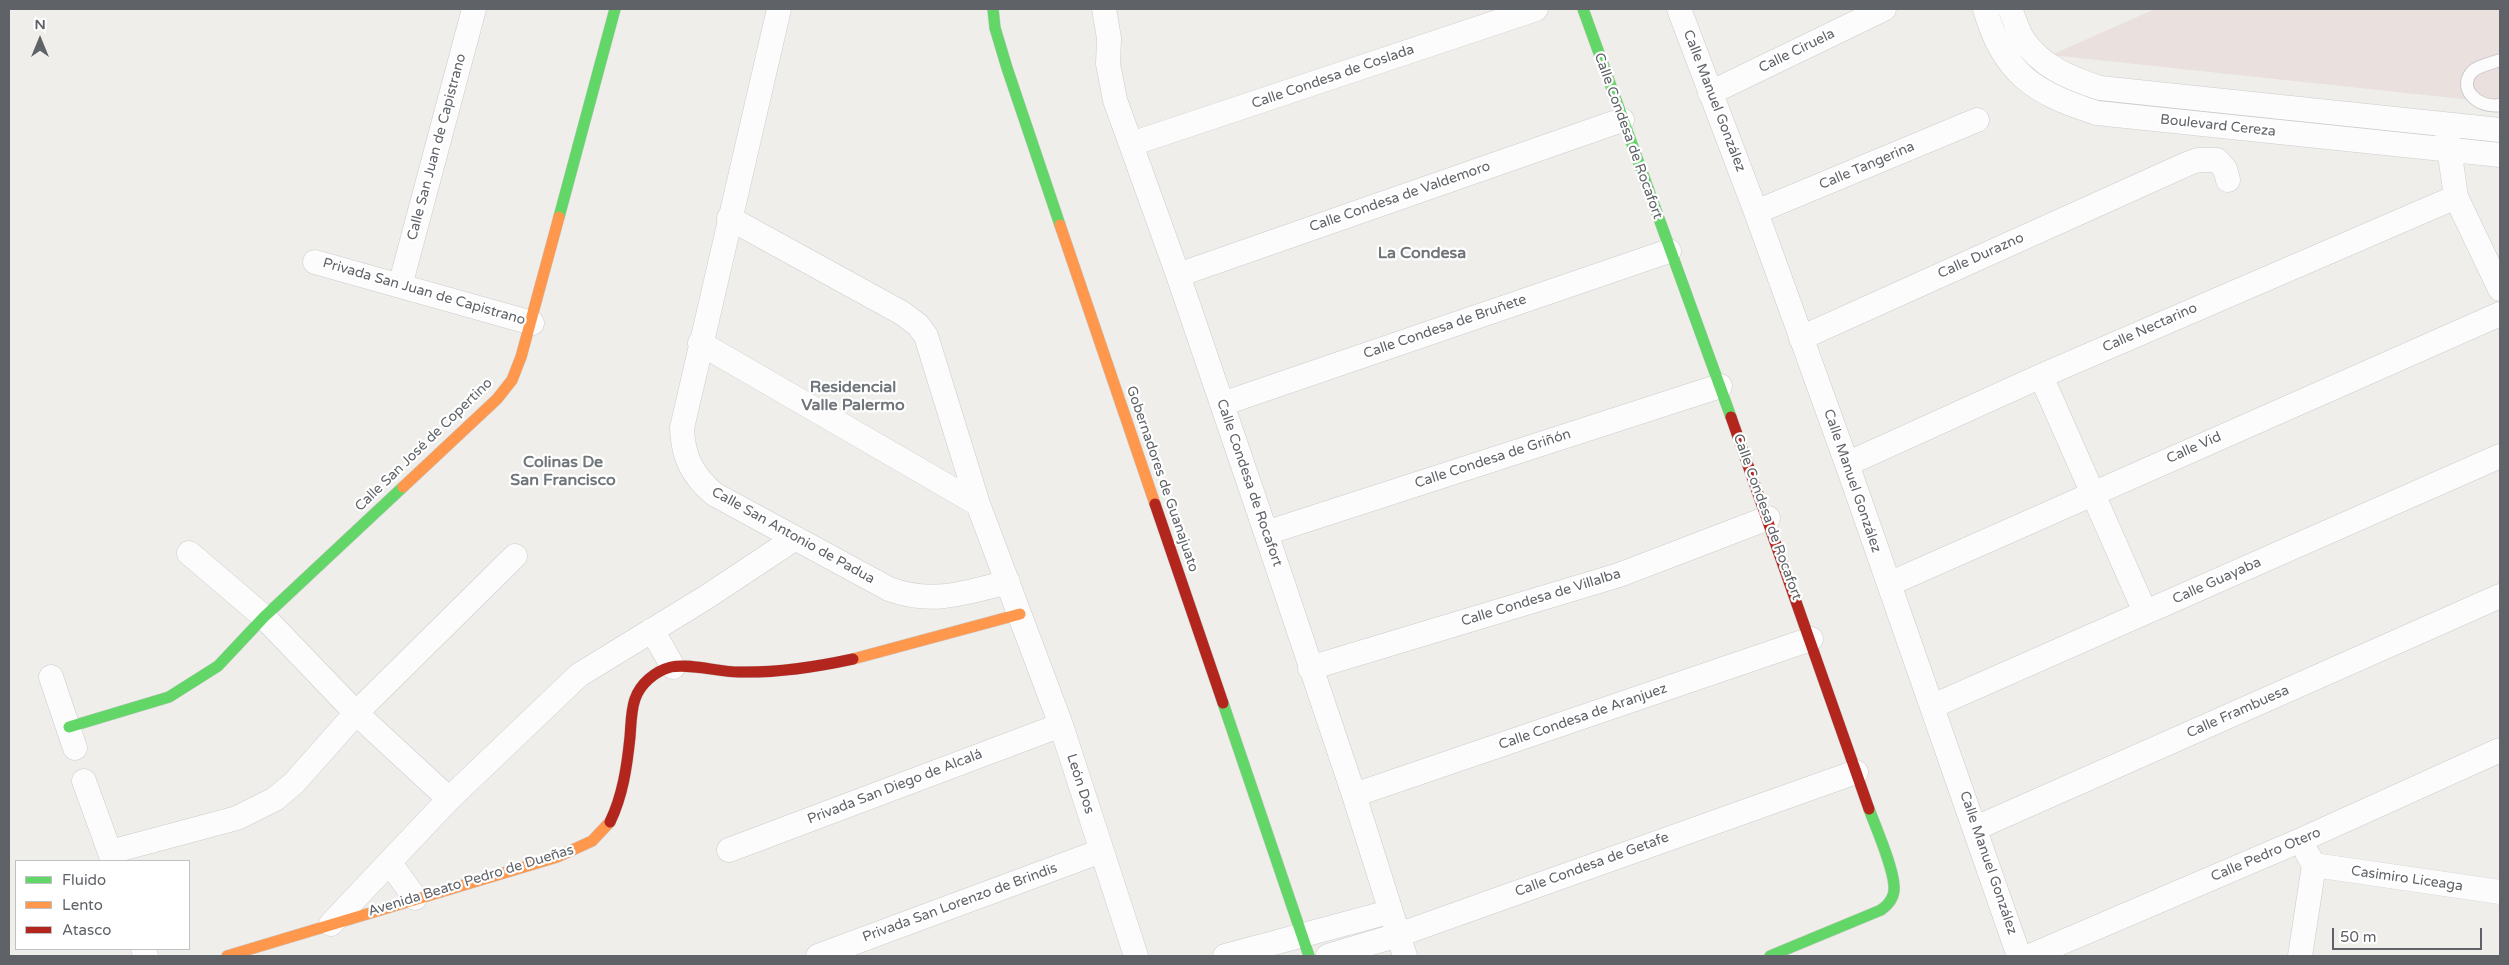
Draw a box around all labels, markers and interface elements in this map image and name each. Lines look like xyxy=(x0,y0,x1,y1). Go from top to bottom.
north arrow xyxy=(15,15,65,65)
text: N xyxy=(34,16,46,33)
street label: Calle Ciruela xyxy=(1756,25,1838,77)
street label: Calle Manuel González xyxy=(1679,28,1749,174)
street label: Calle Condesa de Coslada xyxy=(1249,41,1417,113)
street label: Calle Condesa de Rocafort xyxy=(1590,51,1666,221)
street label: Calle San Juan de Capistrano xyxy=(404,52,470,242)
street label: Boulevard Cereza xyxy=(2159,112,2277,140)
street label: Calle Tangerina xyxy=(1817,138,1917,194)
street label: Calle Condesa de Valdemoro xyxy=(1307,158,1493,236)
street label: Calle Durazno xyxy=(1935,230,2027,282)
district label: La Condesa xyxy=(1378,244,1466,264)
street label: Privada San Juan de Capistrano xyxy=(321,255,527,329)
street label: Calle Condesa de Bruñete xyxy=(1361,291,1529,363)
street label: Calle Nectarino xyxy=(2100,300,2200,356)
street label: Calle San José de Copertino xyxy=(352,375,496,515)
district label: Residencial Valle Palermo xyxy=(801,378,905,416)
street label: Gobernadores de Guanajuato xyxy=(1122,384,1202,574)
street label: Calle Condesa de Rocafort xyxy=(1212,397,1286,569)
street label: Calle Manuel González xyxy=(1820,407,1884,555)
street label: Calle Condesa de Griñón xyxy=(1413,426,1573,492)
street label: Calle Vid xyxy=(2164,429,2224,467)
street label: Calle Condesa de Rocafort xyxy=(1729,432,1805,602)
district label: Colinas De San Francisco xyxy=(510,453,616,491)
street label: Calle San Antonio de Padua xyxy=(708,484,878,588)
street label: Calle Guayaba xyxy=(2170,554,2264,608)
street label: Calle Condesa de Villalba xyxy=(1459,566,1623,630)
street label: Calle Condesa de Aranjuez xyxy=(1497,680,1669,754)
street label: Calle Frambuesa xyxy=(2184,682,2292,742)
street label: Privada San Diego de Alcalá xyxy=(805,746,985,828)
street label: León Dos xyxy=(1062,752,1098,816)
street label: Calle Manuel González xyxy=(1956,789,2020,937)
street label: Calle Pedro Otero xyxy=(2209,824,2323,886)
street label: Calle Condesa de Getafe xyxy=(1513,829,1671,901)
street label: Avenida Beato Pedro de Dueñas xyxy=(366,842,576,920)
legend xyxy=(15,860,190,950)
street label: Privada San Lorenzo de Brindis xyxy=(860,860,1060,946)
street label: Casimiro Liceaga xyxy=(2350,863,2464,895)
text: Fluido xyxy=(62,871,106,889)
text: Lento xyxy=(62,896,103,914)
scale bar xyxy=(2334,918,2484,950)
text: Atasco xyxy=(62,921,111,939)
text: 50 m xyxy=(2340,928,2377,946)

